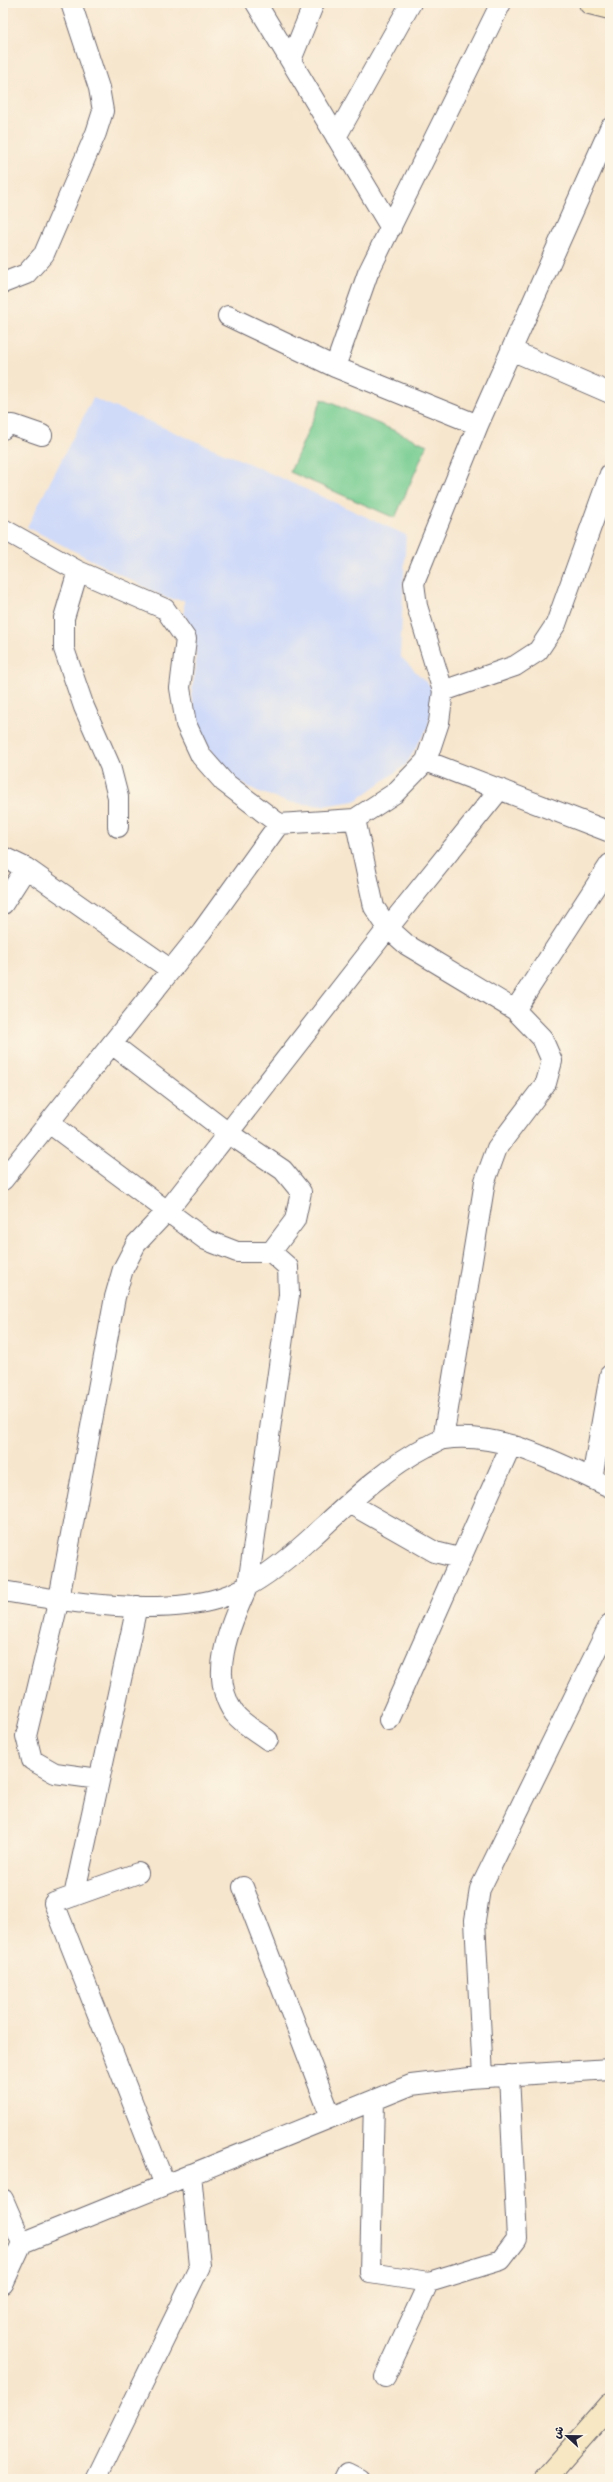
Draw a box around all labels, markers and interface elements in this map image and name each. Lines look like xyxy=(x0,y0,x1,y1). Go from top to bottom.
north arrow xyxy=(547,2416,587,2456)
text: ش xyxy=(549,2424,566,2440)

